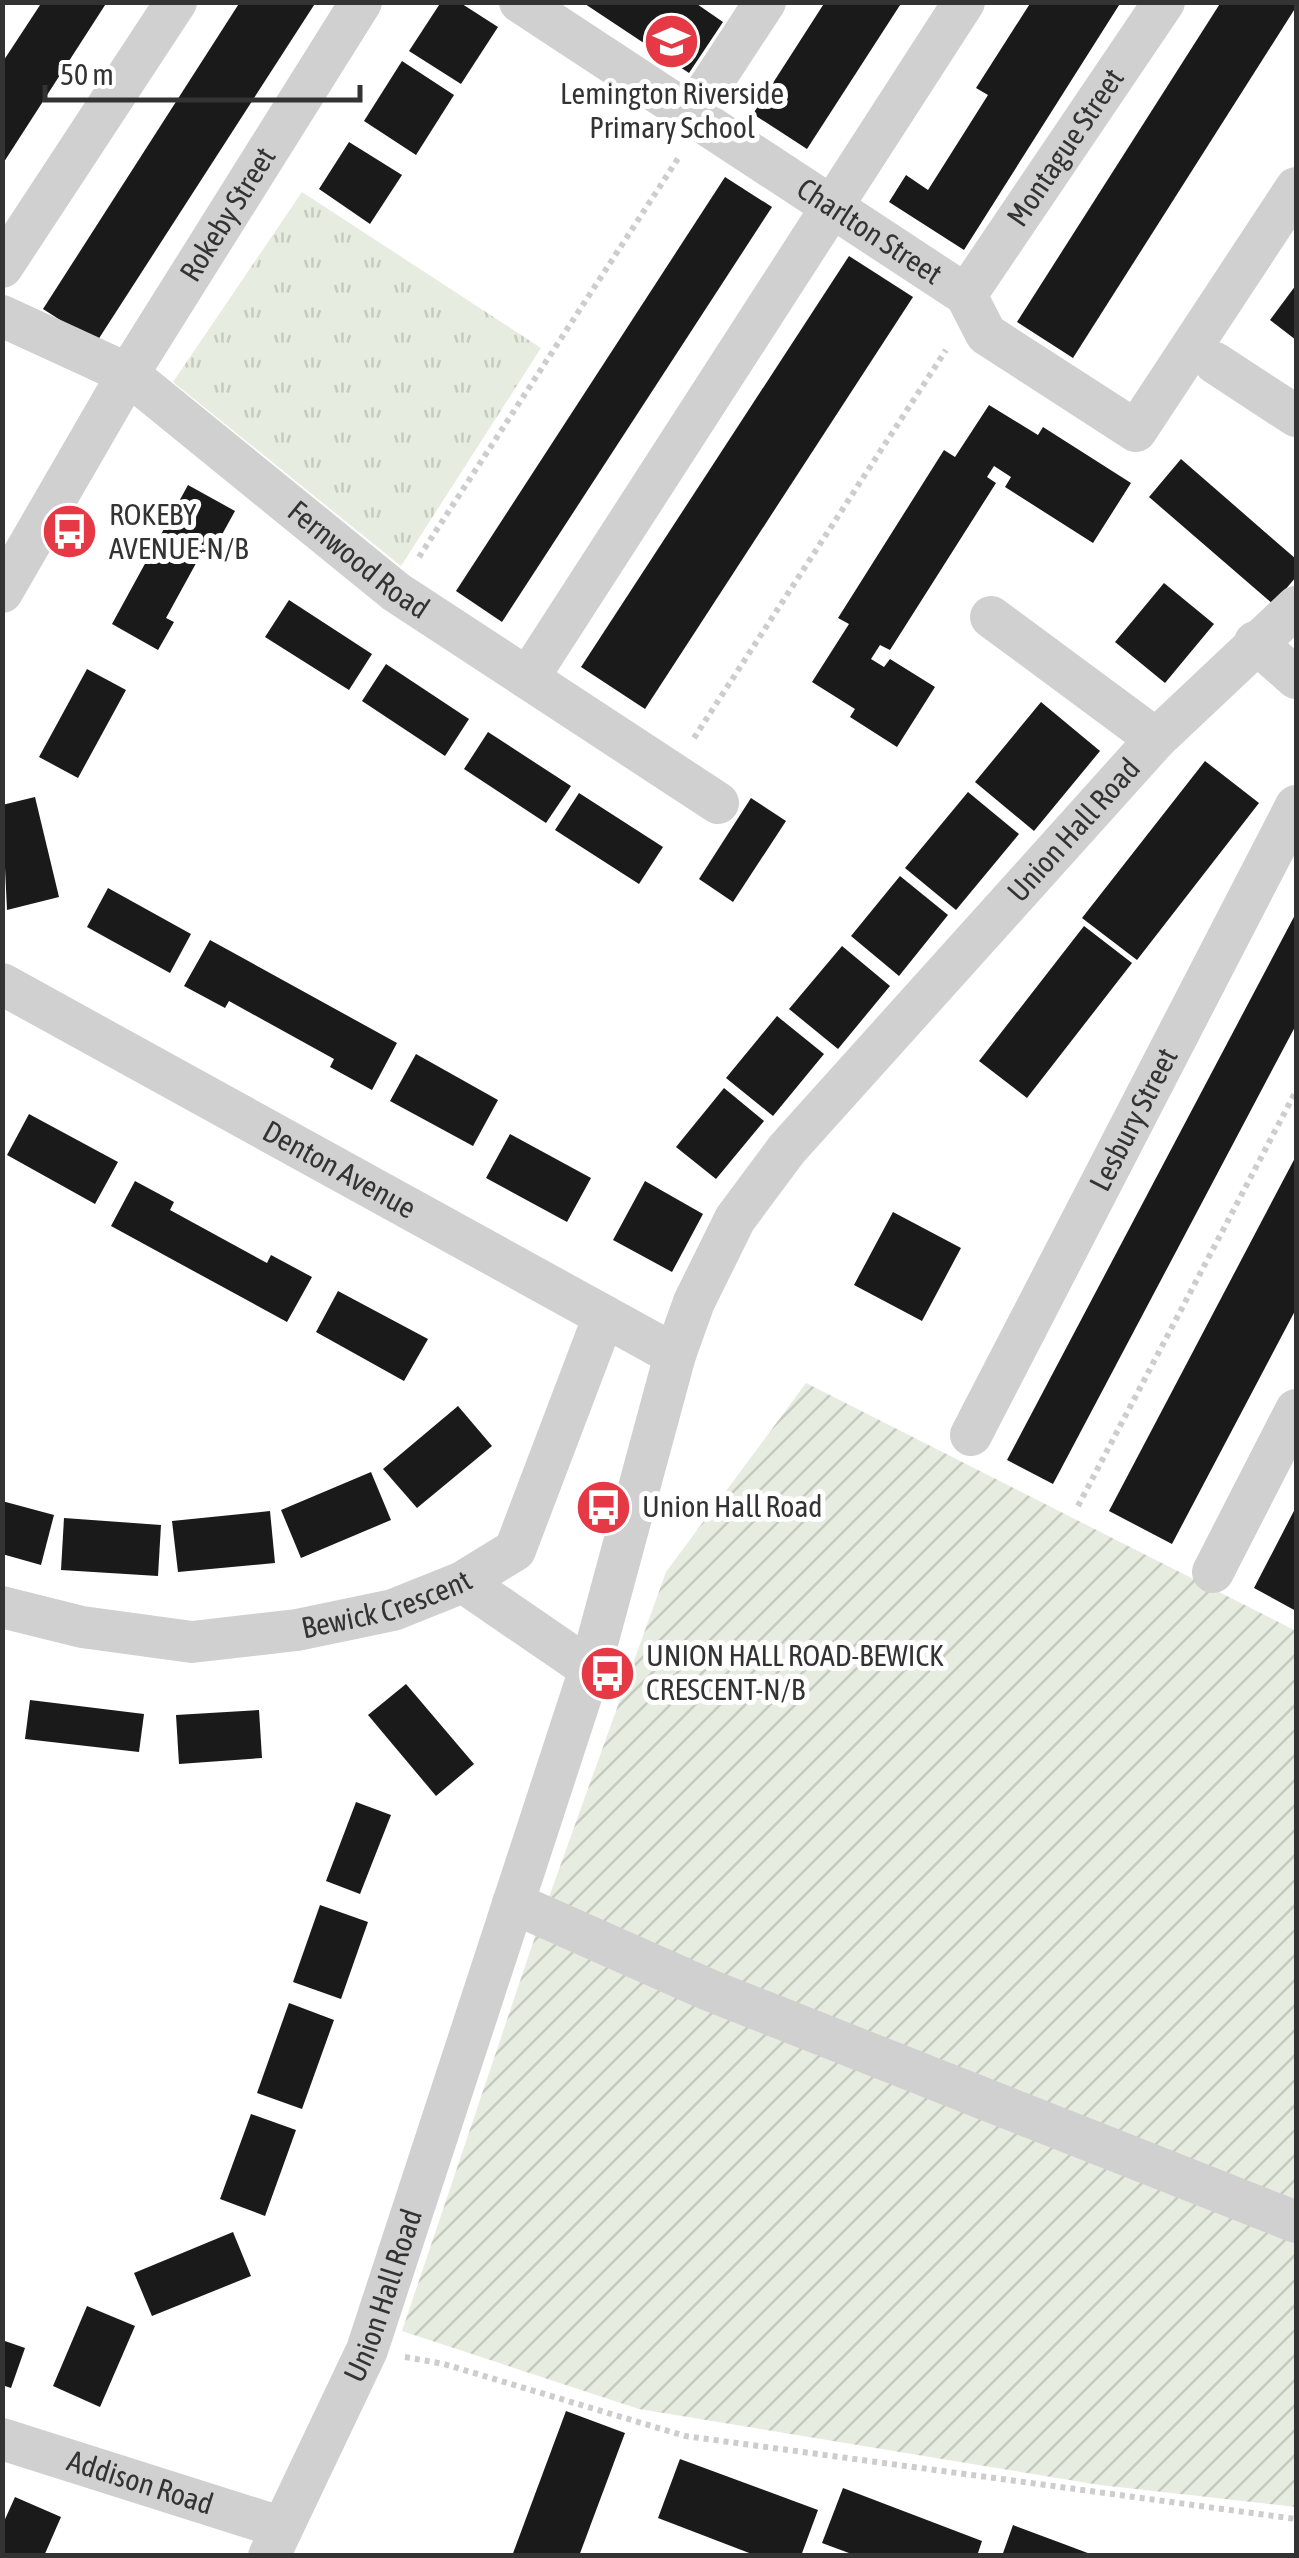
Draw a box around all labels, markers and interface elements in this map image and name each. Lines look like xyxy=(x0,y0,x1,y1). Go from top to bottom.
school or university icon: Lemington Riverside Primary School xyxy=(642,12,702,72)
scale bar xyxy=(45,40,360,102)
text: 50 m xyxy=(60,57,114,91)
street label: Montague Street xyxy=(1000,62,1130,232)
place label: Lemington Riverside Primary School xyxy=(560,76,784,144)
street label: Rokeby Street xyxy=(172,141,282,287)
street label: Charlton Street xyxy=(791,171,949,290)
street label: Fernwood Road xyxy=(282,493,436,625)
place label: ROKEBY AVENUE-N/B xyxy=(109,497,248,565)
bus stop icon: ROKEBY AVENUE-N/B xyxy=(40,502,100,562)
street label: Union Hall Road xyxy=(1000,751,1146,908)
street label: Lesbury Street xyxy=(1082,1042,1184,1196)
street label: Denton Avenue xyxy=(257,1113,422,1225)
bus stop icon: Union Hall Road xyxy=(573,1477,633,1537)
place label: Union Hall Road xyxy=(642,1489,823,1523)
street label: Bewick Crescent xyxy=(298,1563,477,1645)
place label: UNION HALL ROAD-BEWICK CRESCENT-N/B xyxy=(646,1638,944,1706)
bus stop icon: UNION HALL ROAD-BEWICK CRESCENT-N/B xyxy=(577,1643,637,1703)
street label: Union Hall Road xyxy=(336,2204,428,2387)
street label: Addison Road xyxy=(64,2443,218,2521)

